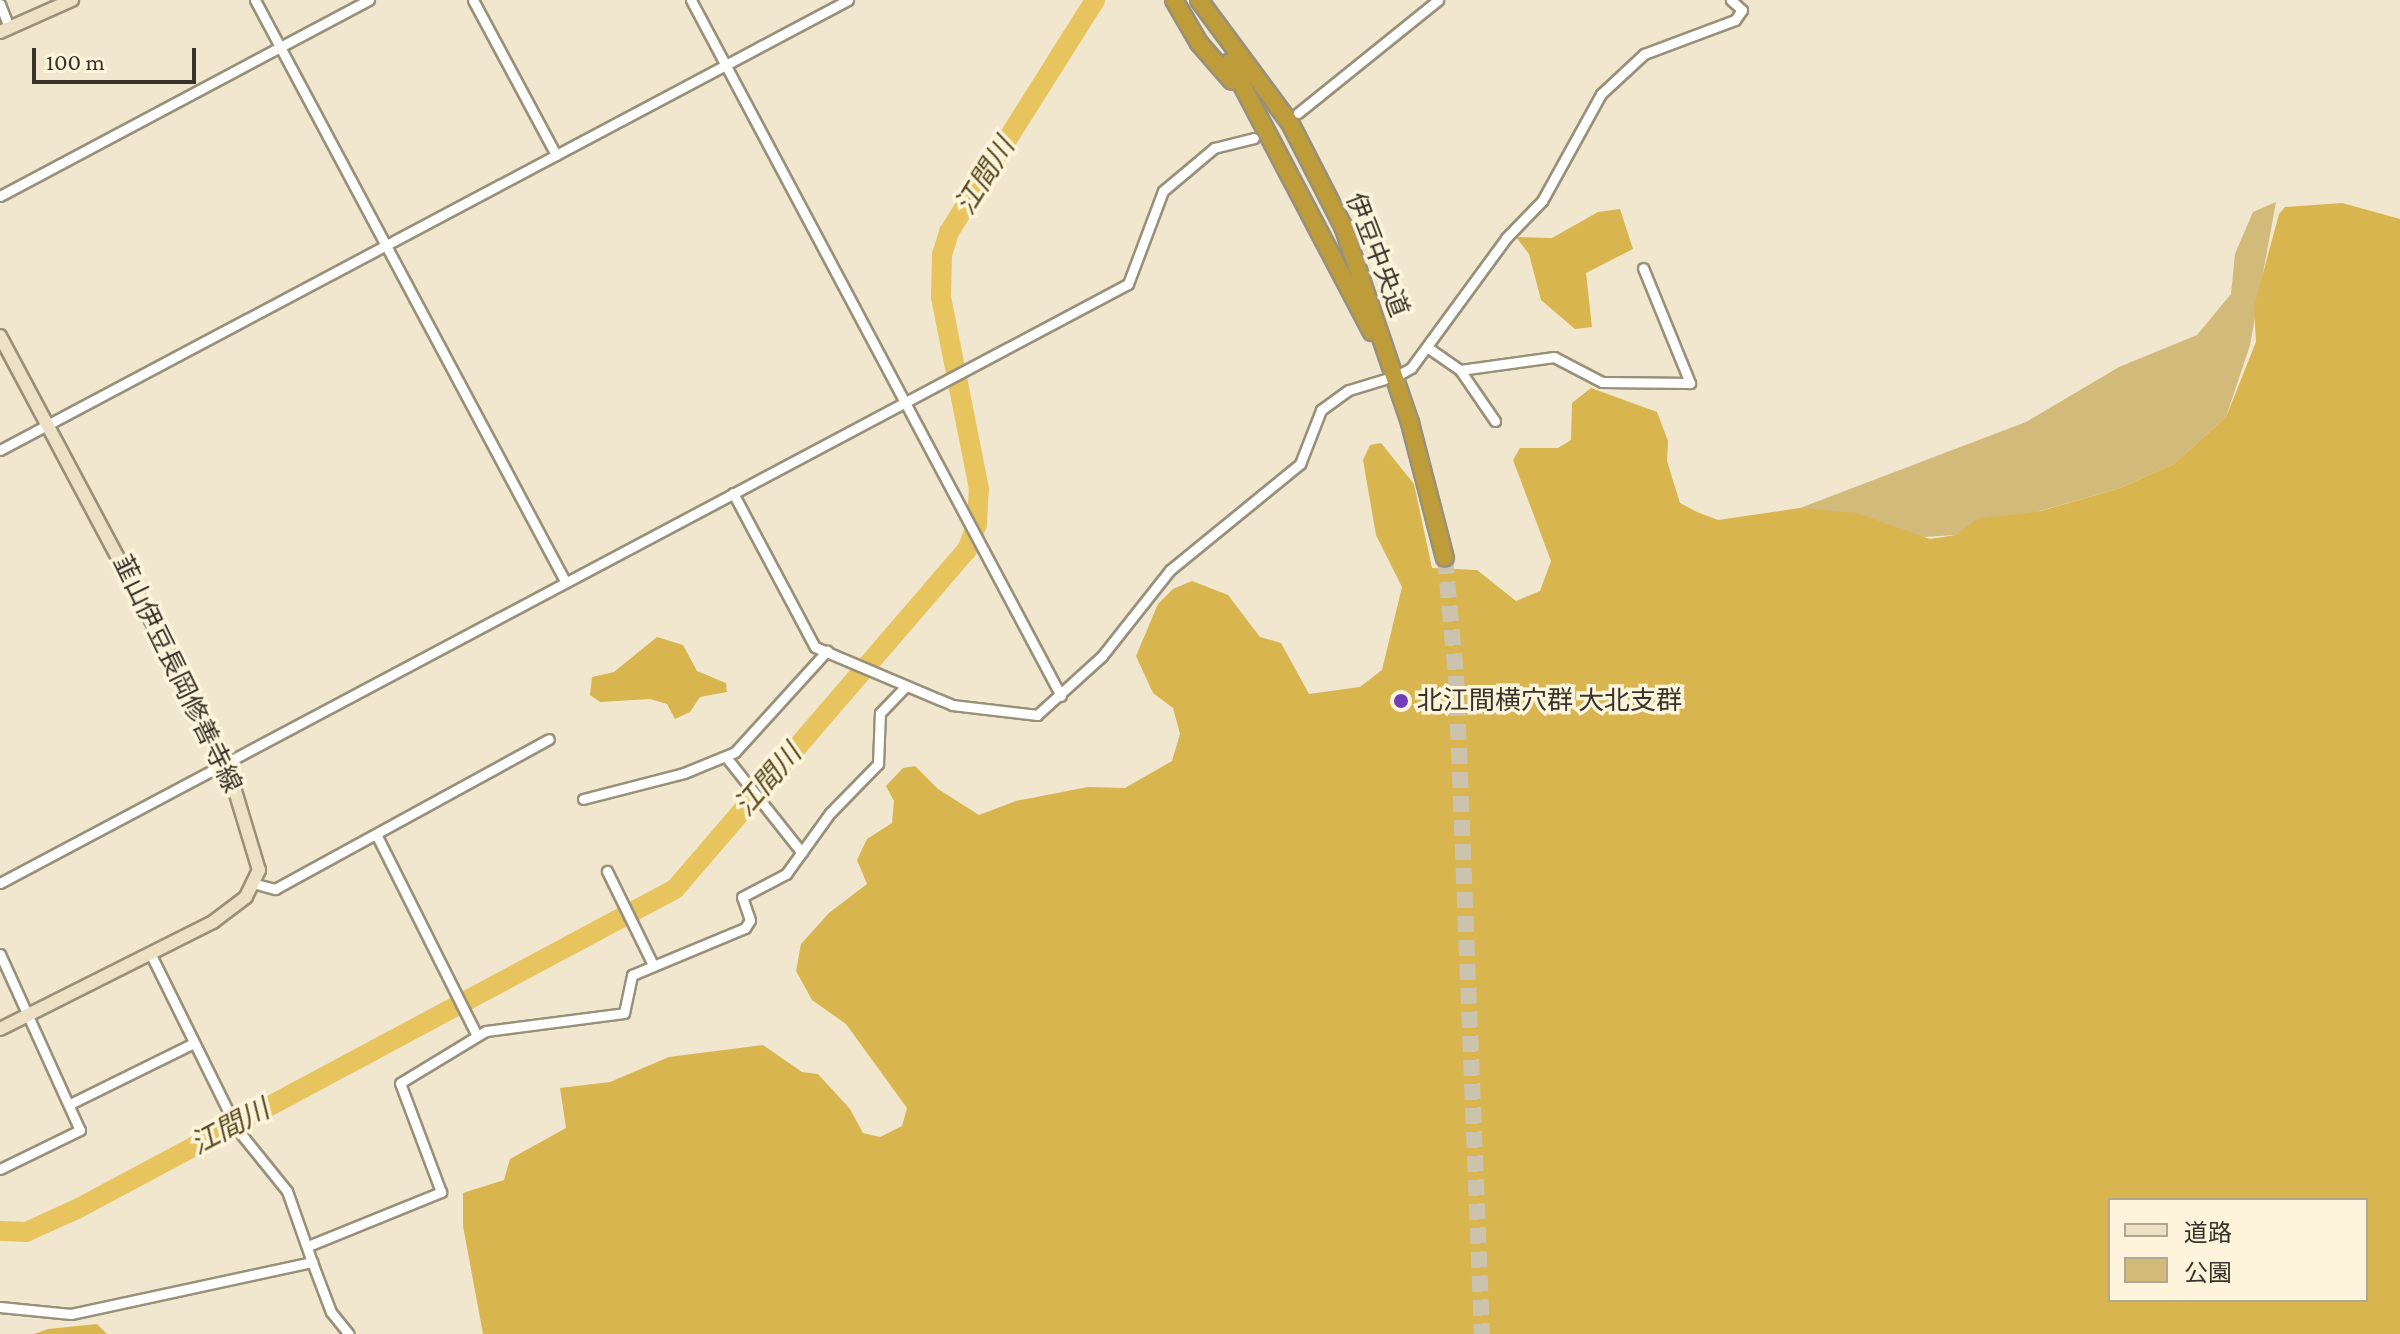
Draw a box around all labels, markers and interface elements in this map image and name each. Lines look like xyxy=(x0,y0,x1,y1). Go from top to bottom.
scale bar xyxy=(36,32,200,82)
text: 100 m xyxy=(46,48,105,75)
water label: 江間川 xyxy=(948,131,1022,221)
street label: 伊豆中央道 xyxy=(1339,189,1415,321)
street label: 韮山伊豆長岡修善寺線 xyxy=(106,550,248,798)
place label: 北江間横穴群 大北支群 xyxy=(1417,685,1682,717)
marker: 北江間横穴群 大北支群 xyxy=(1392,692,1410,710)
water label: 江間川 xyxy=(728,737,808,823)
water label: 江間川 xyxy=(185,1092,275,1162)
legend xyxy=(2108,1198,2368,1302)
text: 道路 xyxy=(2184,1219,2232,1246)
text: 公園 xyxy=(2184,1259,2232,1286)

